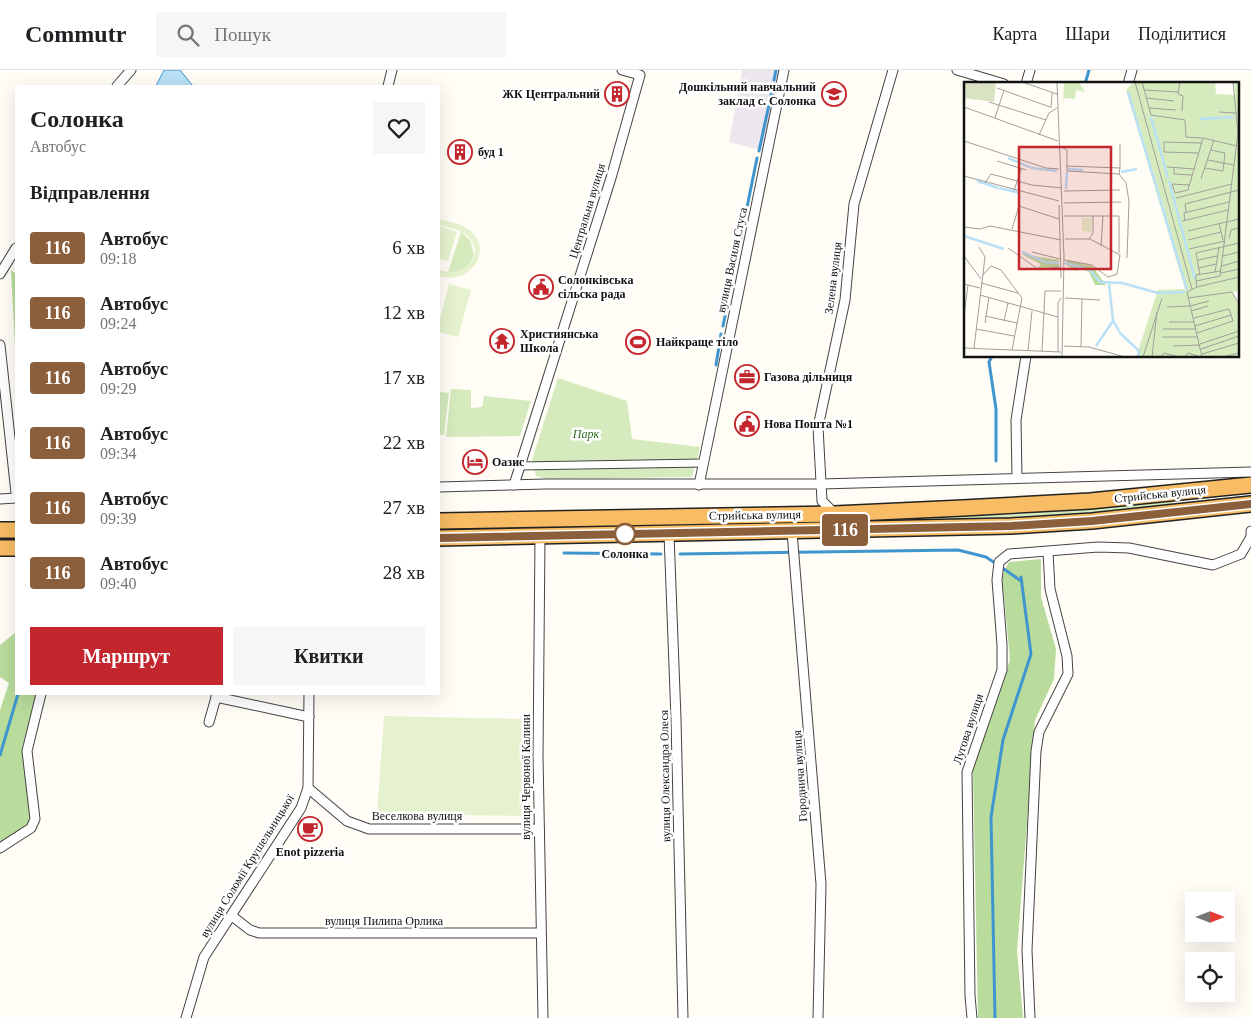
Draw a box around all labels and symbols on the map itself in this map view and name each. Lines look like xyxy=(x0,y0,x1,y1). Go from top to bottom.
place label: Дошкільний навчальний заклад с. Солонка xyxy=(679,80,816,108)
building icon: ЖК Центральний xyxy=(604,81,630,107)
school or university icon: Дошкільний навчальний заклад с. Солонка xyxy=(821,81,847,107)
inset map xyxy=(964,82,1238,358)
place label: ЖК Центральний xyxy=(502,87,600,101)
building icon: буд 1 xyxy=(447,139,473,165)
place label: буд 1 xyxy=(478,145,504,159)
street label: Центральна вулиця xyxy=(566,161,608,260)
street label: вулиця Василя Стуса xyxy=(714,205,750,314)
street label: Зелена вулиця xyxy=(822,241,844,315)
place label: Солонківська сільска рада xyxy=(558,273,633,301)
public building icon: Солонківська сільска рада xyxy=(528,274,554,300)
place label: Християнська Школа xyxy=(520,327,598,355)
temple icon: Християнська Школа xyxy=(489,328,515,354)
sports icon: Найкраще тіло xyxy=(625,329,651,355)
place label: Найкраще тіло xyxy=(656,335,738,349)
office icon: Газова дільниця xyxy=(734,364,760,390)
place label: Газова дільниця xyxy=(764,370,853,384)
public building icon: Нова Пошта №1 xyxy=(734,411,760,437)
place label: Нова Пошта №1 xyxy=(764,417,853,431)
park label: Парк xyxy=(572,427,600,441)
hotel icon: Оазис xyxy=(462,449,488,475)
place label: Оазис xyxy=(492,455,525,469)
street label: Стрийська вулиця xyxy=(1114,482,1207,506)
street label: Стрийська вулиця xyxy=(709,507,802,523)
line badge: 116 xyxy=(816,514,874,546)
marker: Солонка xyxy=(614,523,636,545)
place label: Солонка xyxy=(602,547,648,561)
street label: Лугова вулиця xyxy=(950,691,986,766)
street label: вулиця Олександра Олеся xyxy=(657,709,673,842)
street label: вулиця Червоної Калини xyxy=(519,713,533,840)
street label: Городнича вулиця xyxy=(790,729,810,822)
street label: вулиця Соломії Крушельницької xyxy=(197,791,297,940)
street label: Веселкова вулиця xyxy=(372,809,463,823)
cafe icon: Enot pizzeria xyxy=(297,816,323,842)
place label: Enot pizzeria xyxy=(276,845,344,859)
north arrow xyxy=(1185,892,1235,942)
street label: вулиця Пилипа Орлика xyxy=(325,914,444,928)

